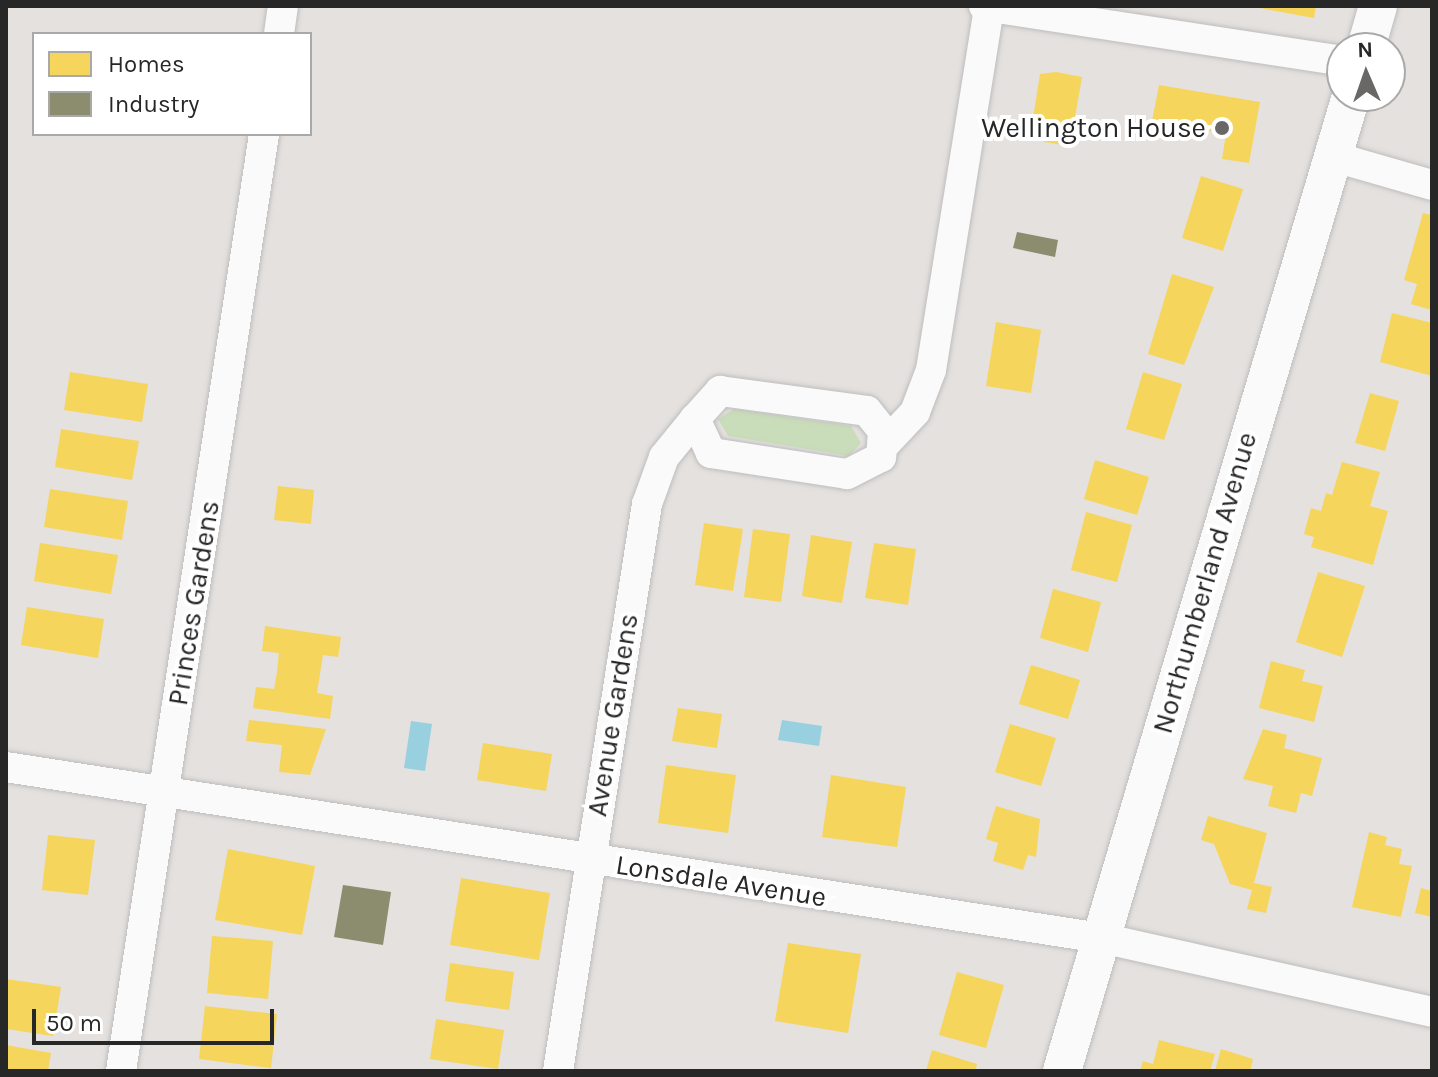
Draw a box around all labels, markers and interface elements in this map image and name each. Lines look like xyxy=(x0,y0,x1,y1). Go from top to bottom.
legend xyxy=(32,32,312,136)
north arrow xyxy=(1326,32,1406,112)
text: N xyxy=(1357,37,1374,63)
text: Homes xyxy=(108,50,185,78)
text: Industry xyxy=(108,90,199,118)
place label: Wellington House xyxy=(981,111,1206,145)
marker: Wellington House xyxy=(1213,119,1231,137)
street label: Northumberland Avenue xyxy=(1146,429,1264,737)
street label: Princes Gardens xyxy=(161,498,227,708)
street label: Avenue Gardens xyxy=(580,611,646,819)
street label: Lonsdale Avenue xyxy=(613,848,829,914)
scale bar xyxy=(36,993,278,1043)
text: 50 m xyxy=(46,1009,102,1037)

